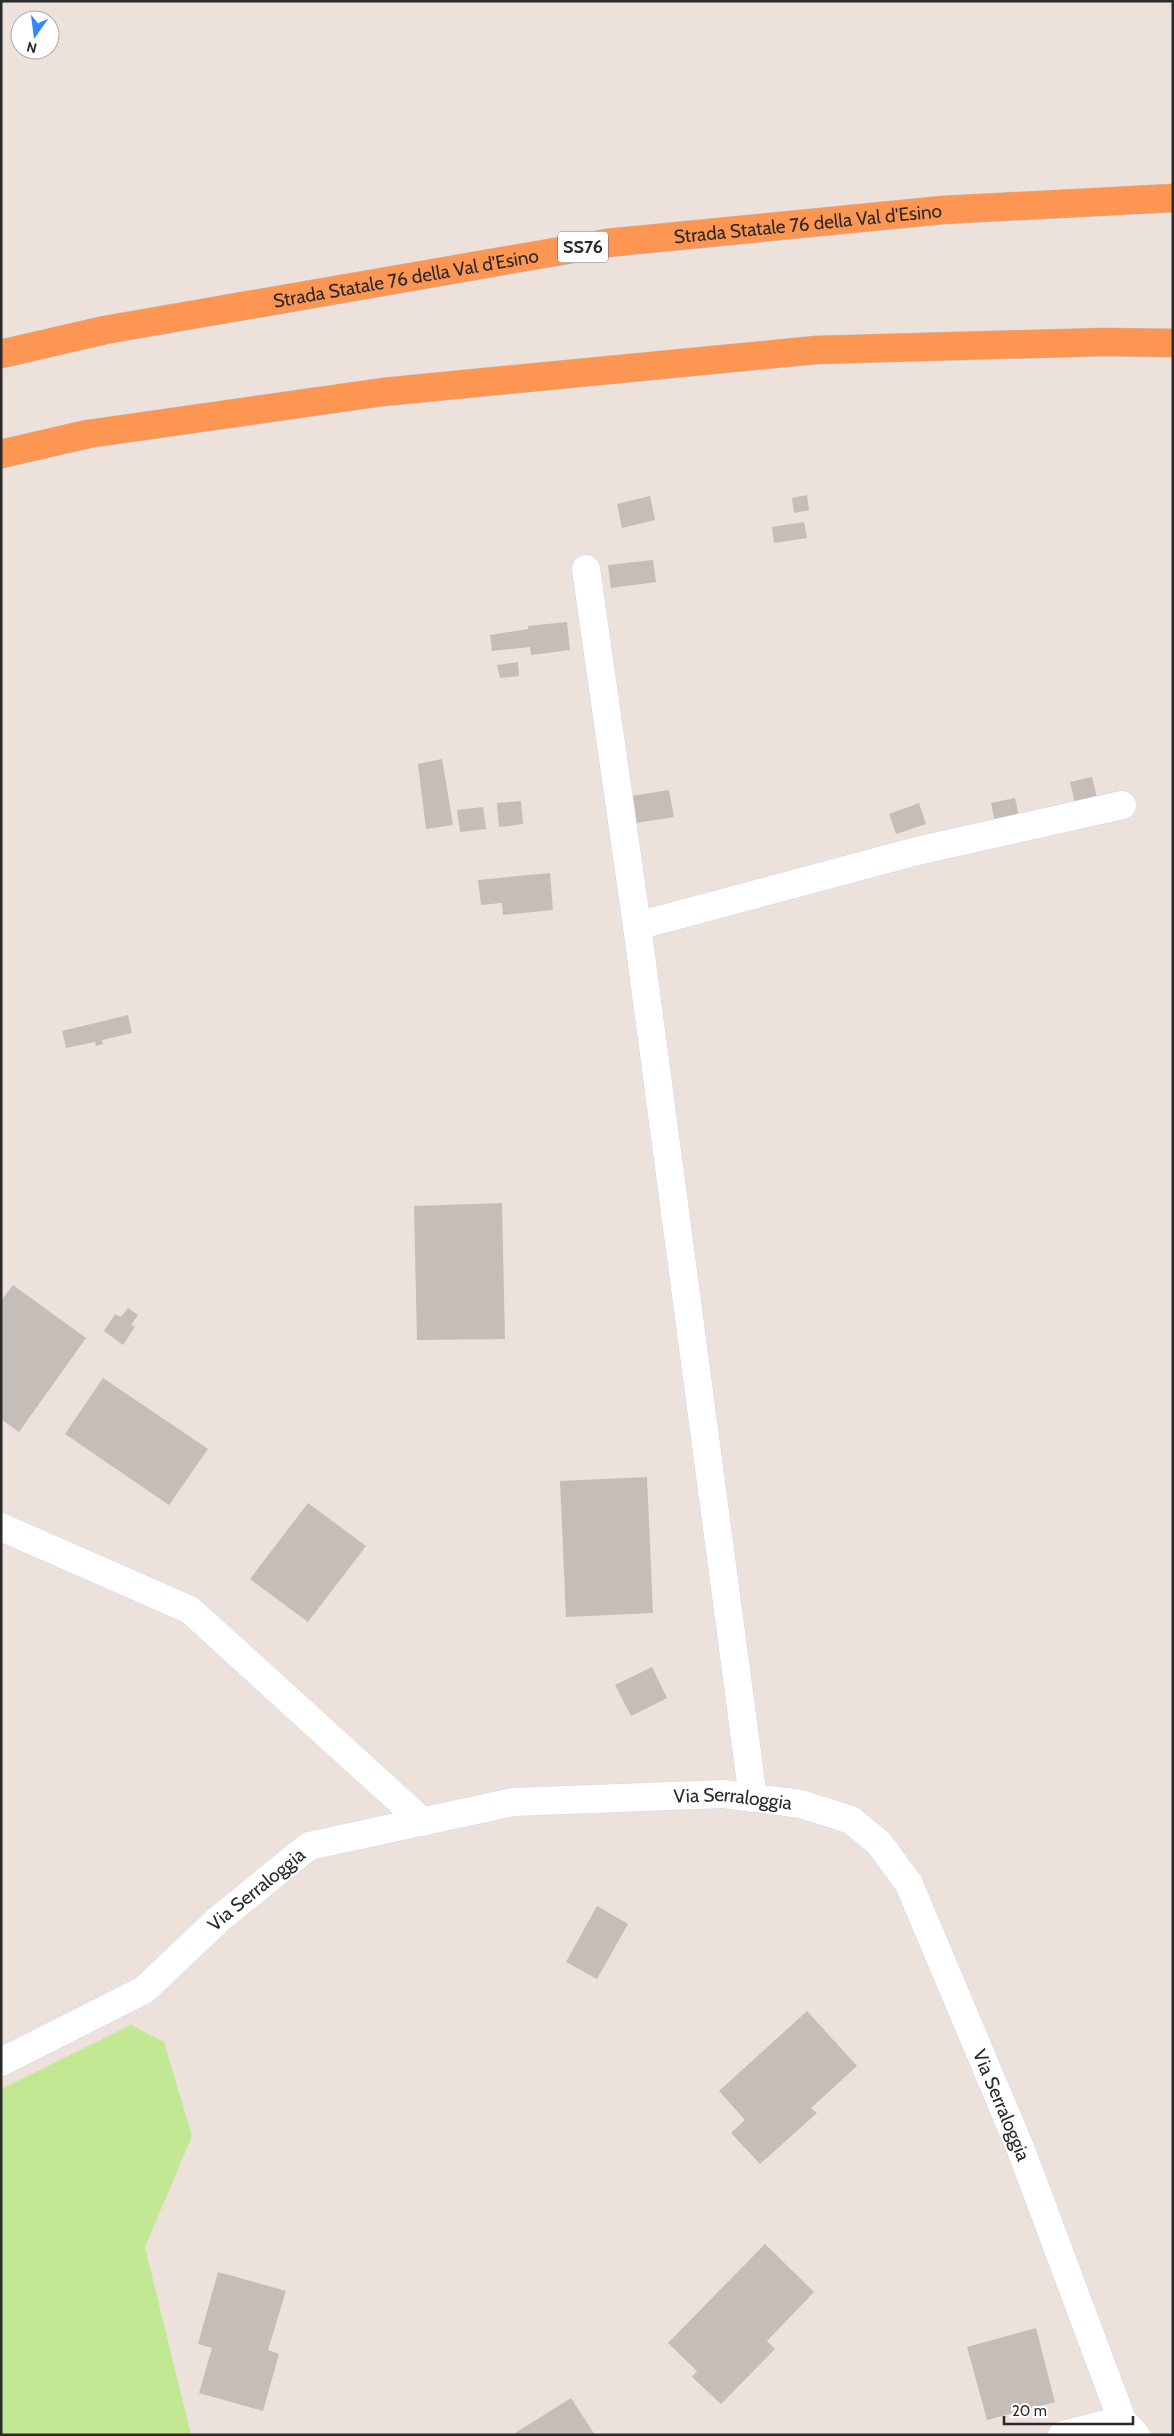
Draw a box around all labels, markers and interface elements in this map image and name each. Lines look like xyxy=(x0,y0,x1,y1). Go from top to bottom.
north arrow xyxy=(10,10,60,60)
text: N xyxy=(25,38,39,58)
street label: Strada Statale 76 della Val d'Esino xyxy=(673,199,943,248)
road number: SS76 xyxy=(558,232,608,262)
street label: Strada Statale 76 della Val d'Esino xyxy=(271,244,540,313)
street label: Via Serraloggia xyxy=(673,1783,793,1815)
street label: Via Serraloggia xyxy=(203,1843,310,1936)
street label: Via Serraloggia xyxy=(968,2046,1035,2164)
scale bar xyxy=(1004,2394,1133,2426)
text: 20 m xyxy=(1012,2402,1047,2420)

